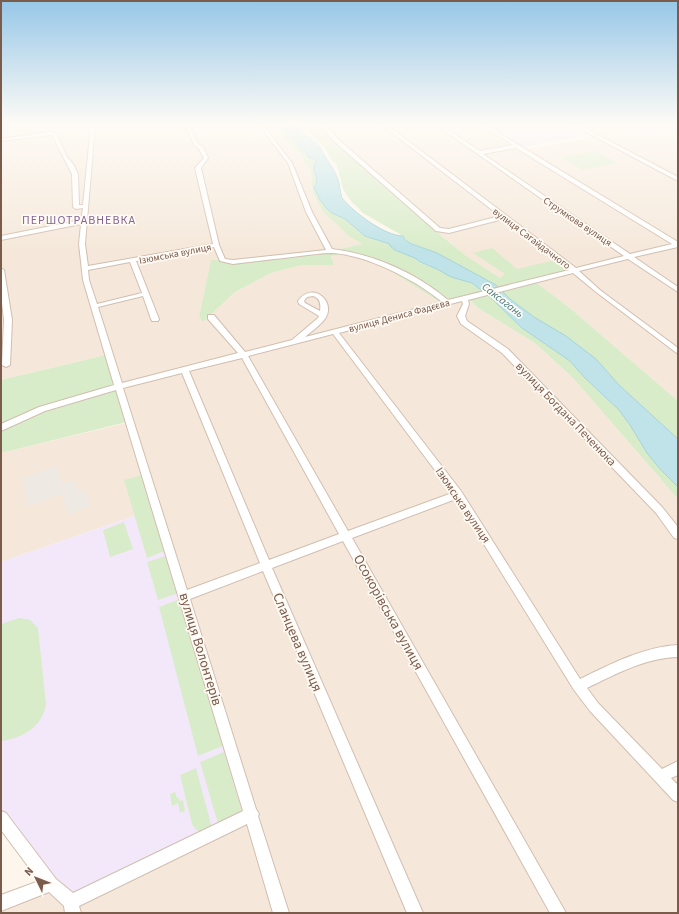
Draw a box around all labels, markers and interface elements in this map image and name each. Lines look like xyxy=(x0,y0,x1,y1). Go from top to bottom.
street label: Струмкова вулиця xyxy=(540,194,615,250)
street label: вулиця Сагайдачного xyxy=(490,205,573,273)
district label: ПЕРШОТРАВНЕВКА xyxy=(22,212,136,229)
street label: Ізюмська вулиця xyxy=(138,240,213,268)
water label: Саксагань xyxy=(479,279,527,321)
street label: вулиця Дениса Фадєєва xyxy=(347,296,451,336)
street label: вулиця Богдана Печенюка xyxy=(511,359,620,470)
street label: Ізюмська вулиця xyxy=(431,464,494,547)
street label: Осокорівська вулиця xyxy=(348,551,428,674)
street label: вулиця Волонтерів xyxy=(173,590,227,708)
street label: Сланцева вулиця xyxy=(267,590,327,695)
north arrow xyxy=(16,858,56,898)
text: N xyxy=(21,864,37,879)

